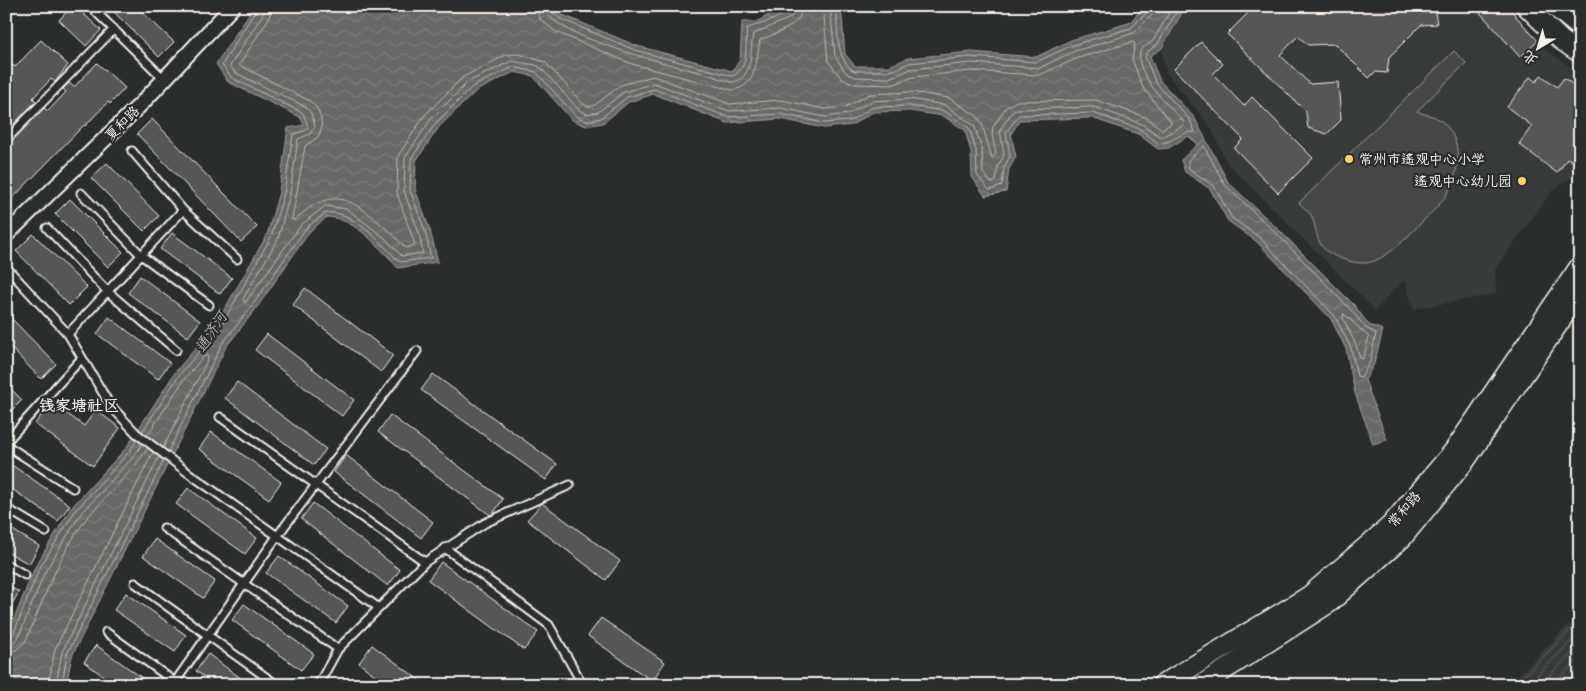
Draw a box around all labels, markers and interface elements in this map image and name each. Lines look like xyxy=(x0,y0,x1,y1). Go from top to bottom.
north arrow xyxy=(1514,22,1564,72)
text: 北 xyxy=(1520,47,1541,69)
street label: 夏和路 xyxy=(101,102,143,144)
place label: 常州市遥观中心小学 xyxy=(1359,151,1485,168)
marker: 常州市遥观中心小学 xyxy=(1343,153,1355,165)
place label: 遥观中心幼儿园 xyxy=(1414,173,1512,190)
marker: 遥观中心幼儿园 xyxy=(1516,175,1528,187)
water label: 通济河 xyxy=(191,306,233,356)
district label: 钱家塘社区 xyxy=(39,397,119,416)
street label: 常和路 xyxy=(1384,488,1425,531)

